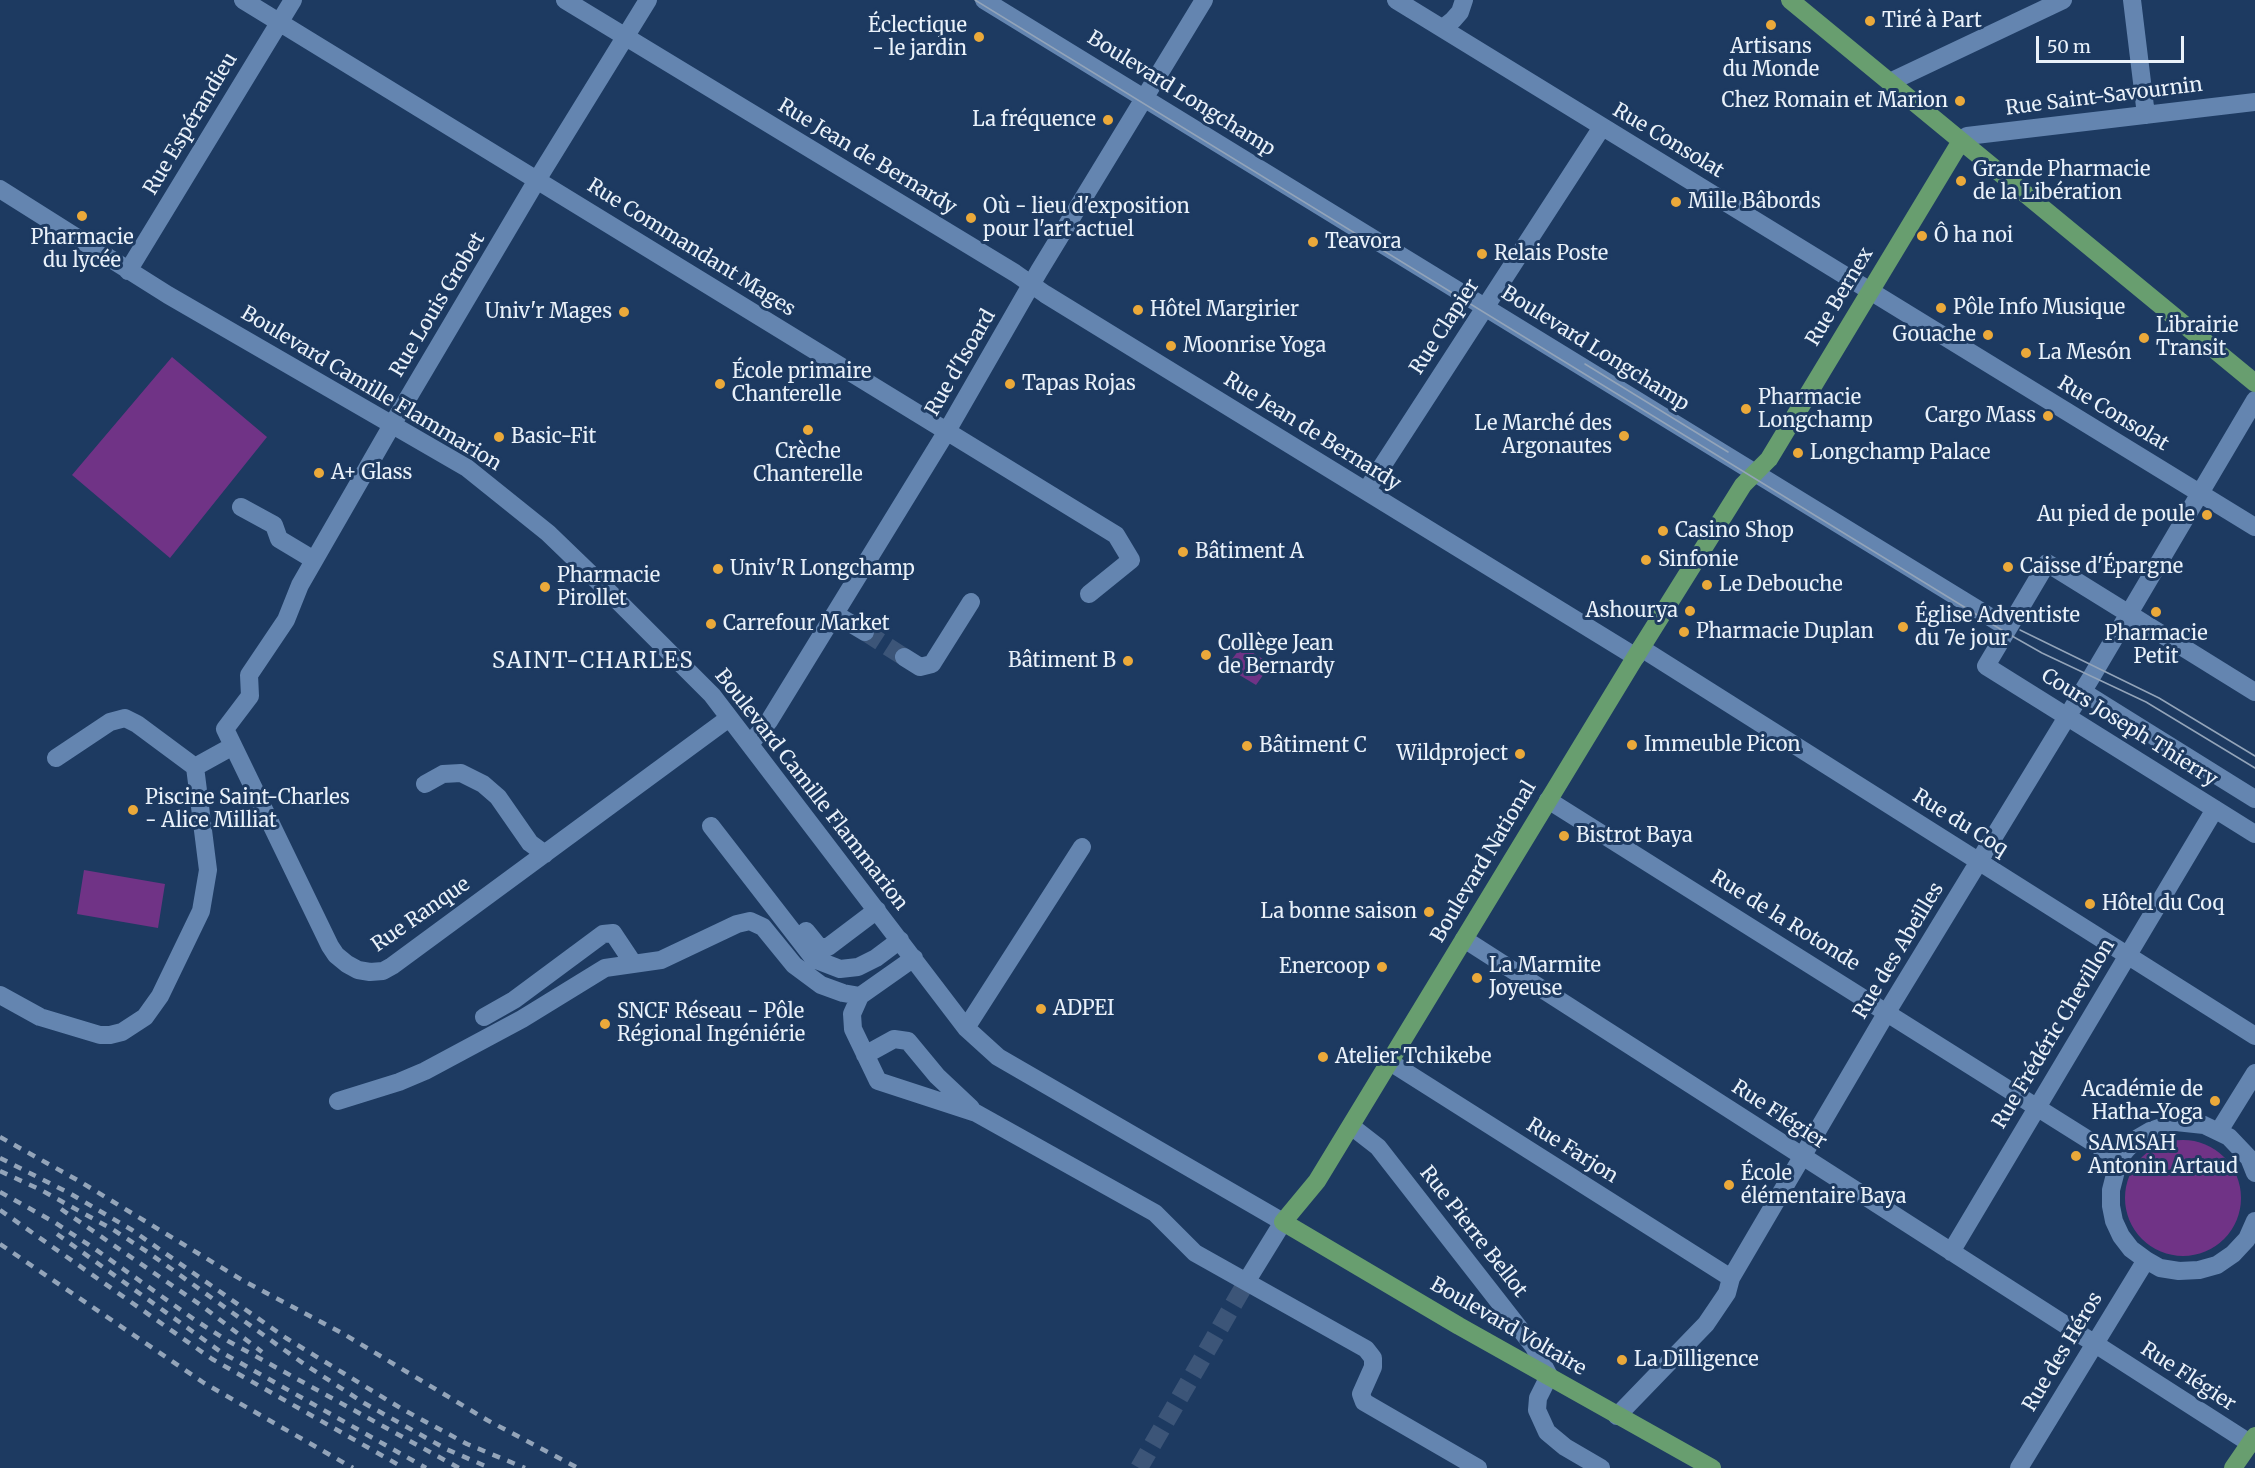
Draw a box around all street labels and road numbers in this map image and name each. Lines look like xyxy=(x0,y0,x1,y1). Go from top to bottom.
street label: Boulevard Longchamp xyxy=(1083,26,1279,162)
street label: Rue Espérandieu xyxy=(139,49,243,199)
street label: Rue Saint-Savournin xyxy=(2004,73,2204,121)
street label: Rue Jean de Bernardy xyxy=(773,94,961,220)
street label: Rue Consolat xyxy=(1608,99,1728,183)
street label: Rue Commandant Mages xyxy=(583,174,799,322)
street label: Rue Louis Grobet xyxy=(385,228,491,382)
street label: Rue Bernex xyxy=(1801,244,1879,350)
street label: Rue Clapier xyxy=(1405,275,1485,379)
street label: Boulevard Longchamp xyxy=(1497,281,1693,417)
street label: Boulevard Camille Flammarion xyxy=(236,302,506,476)
street label: Rue d'Isoard xyxy=(921,306,1001,420)
street label: Rue Jean de Bernardy xyxy=(1219,368,1405,496)
street label: Rue Consolat xyxy=(2053,372,2173,456)
street label: Cours Joseph Thierry xyxy=(2037,664,2221,792)
street label: Boulevard Camille Flammarion xyxy=(709,665,913,915)
street label: Boulevard National xyxy=(1426,777,1542,947)
street label: Rue du Coq xyxy=(1908,784,2012,862)
street label: Rue de la Rotonde xyxy=(1706,866,1864,976)
street label: Rue Ranque xyxy=(367,872,475,958)
street label: Rue des Abeilles xyxy=(1849,878,1949,1024)
street label: Rue Frédéric Chevillon xyxy=(1988,935,2120,1133)
street label: Rue Flégier xyxy=(1727,1075,1831,1155)
street label: Rue Farjon xyxy=(1522,1113,1622,1189)
street label: Rue Pierre Bellot xyxy=(1414,1162,1532,1302)
street label: Boulevard Voltaire xyxy=(1426,1273,1590,1381)
street label: Rue des Héros xyxy=(2018,1288,2108,1416)
street label: Rue Flégier xyxy=(2136,1337,2240,1417)

